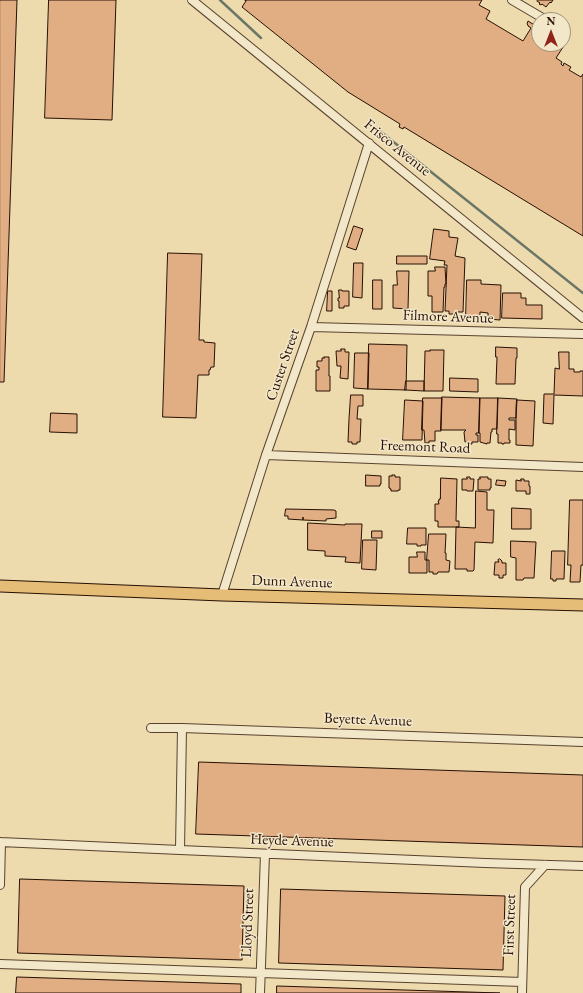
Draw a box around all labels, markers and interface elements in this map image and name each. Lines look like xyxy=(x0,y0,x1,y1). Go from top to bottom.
north arrow xyxy=(531,12,571,52)
text: N xyxy=(547,14,555,28)
street label: Frisco Avenue xyxy=(360,116,434,180)
street label: Filmore Avenue xyxy=(402,306,494,328)
street label: Custer Street xyxy=(262,327,304,403)
street label: Freemont Road xyxy=(380,436,470,458)
street label: Dunn Avenue xyxy=(251,572,333,592)
street label: Beyette Avenue xyxy=(324,709,412,731)
street label: Heyde Avenue xyxy=(250,831,334,851)
street label: Lloyd Street xyxy=(238,888,258,958)
street label: First Street xyxy=(500,894,520,956)

